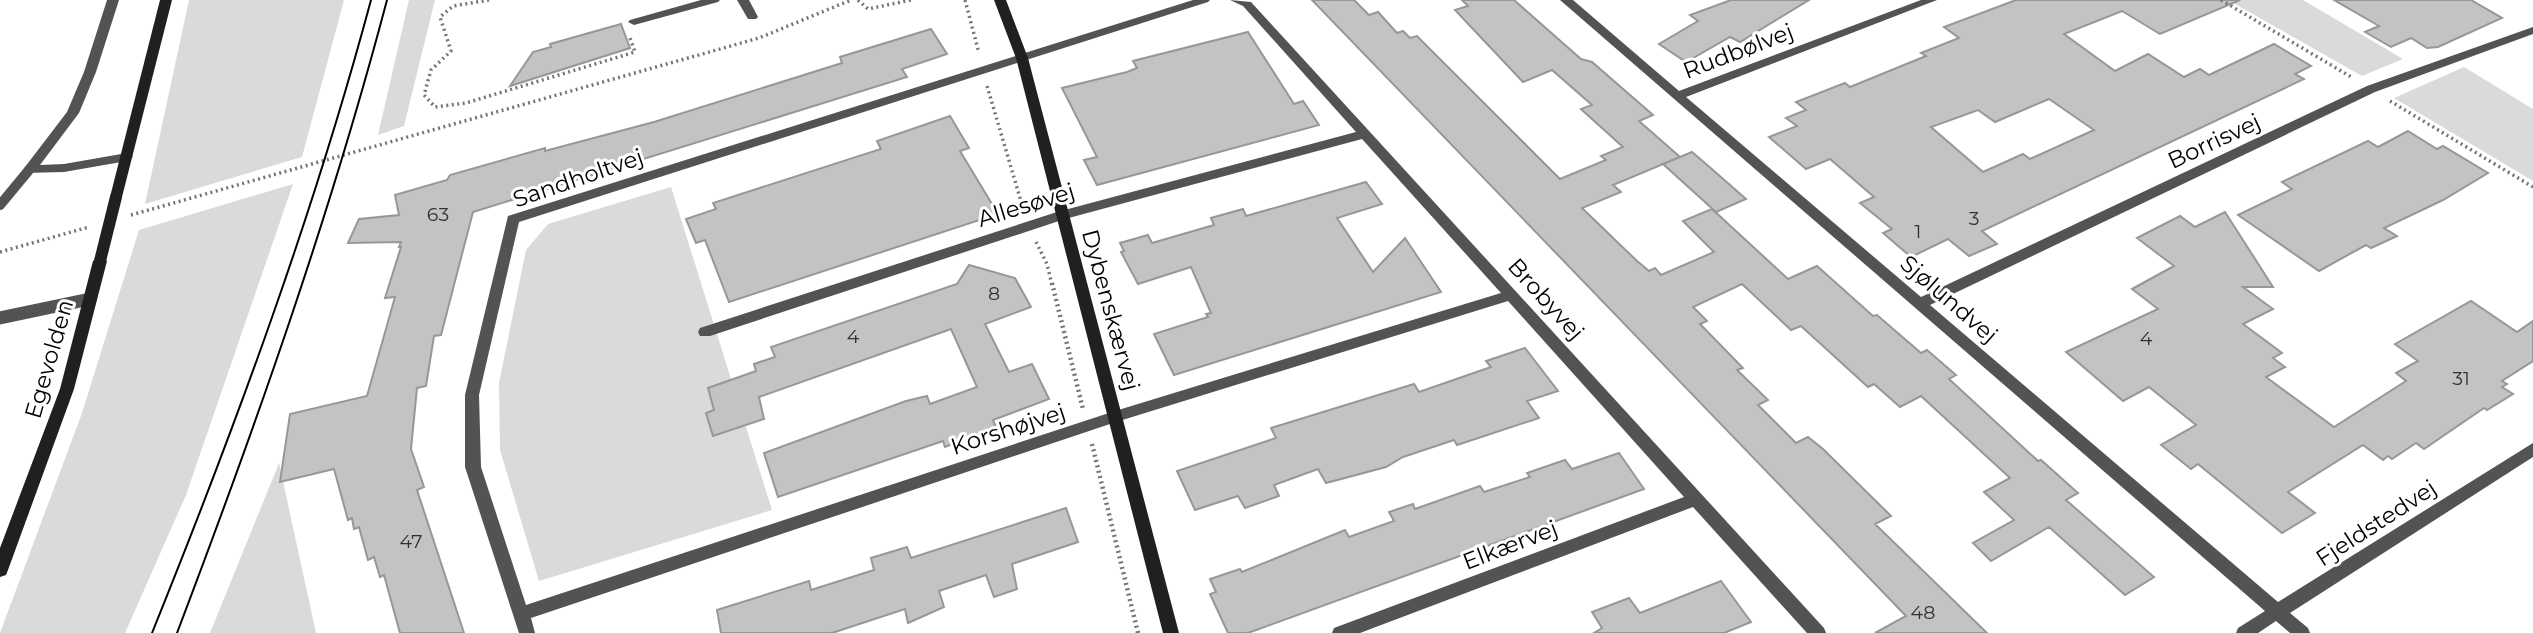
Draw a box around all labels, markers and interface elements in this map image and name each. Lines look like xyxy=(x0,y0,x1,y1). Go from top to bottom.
street label: Rudbølvej xyxy=(1679,17,1797,85)
street label: Borrisvej xyxy=(2163,107,2265,175)
street label: Sandholtvej xyxy=(509,143,647,213)
street label: Allesøvej xyxy=(974,177,1078,233)
house number: 63 xyxy=(427,203,449,226)
house number: 3 xyxy=(1969,207,1979,230)
house number: 1 xyxy=(1915,220,1921,243)
street label: Dybenskærvej xyxy=(1076,226,1146,394)
street label: Sjølundvej xyxy=(1895,249,2003,349)
street label: Brobyvej xyxy=(1502,252,1590,346)
house number: 8 xyxy=(988,282,1000,305)
street label: Egevolden xyxy=(19,296,79,422)
house number: 4 xyxy=(847,325,860,348)
house number: 4 xyxy=(2140,327,2153,350)
house number: 31 xyxy=(2452,367,2470,390)
street label: Korshøjvej xyxy=(947,397,1069,461)
street label: Fjeldstedvej xyxy=(2311,474,2441,572)
street label: Elkærvej xyxy=(1459,514,1561,576)
house number: 47 xyxy=(400,530,422,553)
house number: 48 xyxy=(1911,601,1935,624)

